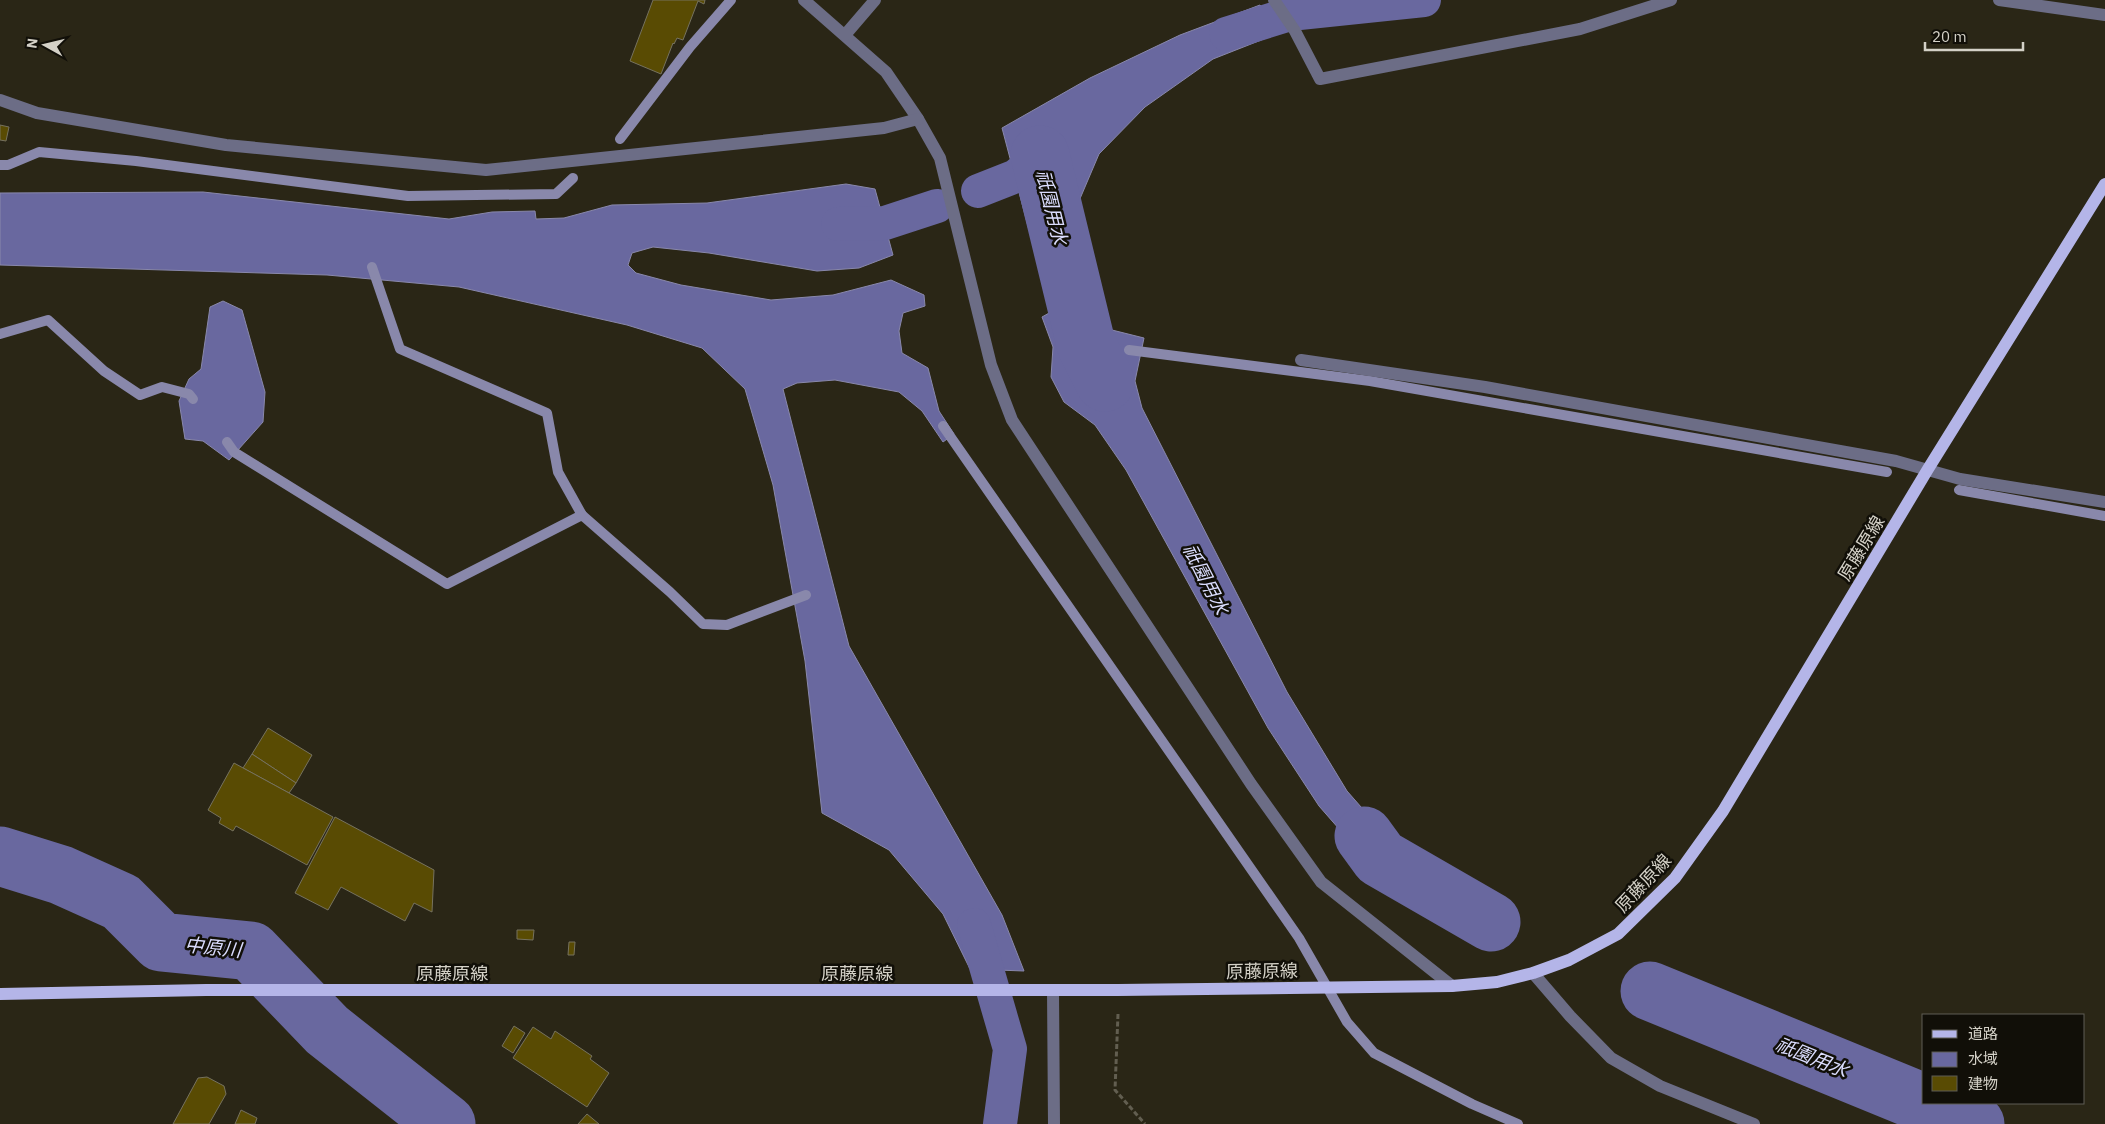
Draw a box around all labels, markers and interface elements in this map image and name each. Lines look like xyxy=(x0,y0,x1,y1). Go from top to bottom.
north arrow xyxy=(20,20,70,70)
scale bar xyxy=(1925,20,2022,52)
text: 20 m xyxy=(1932,27,1967,46)
text: N xyxy=(23,37,42,49)
water label: 祇園用水 xyxy=(1031,167,1073,249)
street label: 原藤原線 xyxy=(1833,511,1889,585)
water label: 祇園用水 xyxy=(1178,540,1235,620)
street label: 原藤原線 xyxy=(1610,849,1676,917)
water label: 中原川 xyxy=(183,932,245,962)
street label: 原藤原線 xyxy=(1226,959,1298,983)
street label: 原藤原線 xyxy=(416,962,488,985)
street label: 原藤原線 xyxy=(821,962,893,985)
legend xyxy=(1922,1014,2085,1104)
text: 道路 xyxy=(1968,1024,1998,1043)
water label: 祇園用水 xyxy=(1772,1032,1854,1083)
text: 水域 xyxy=(1968,1049,1998,1068)
text: 建物 xyxy=(1968,1074,1998,1093)

